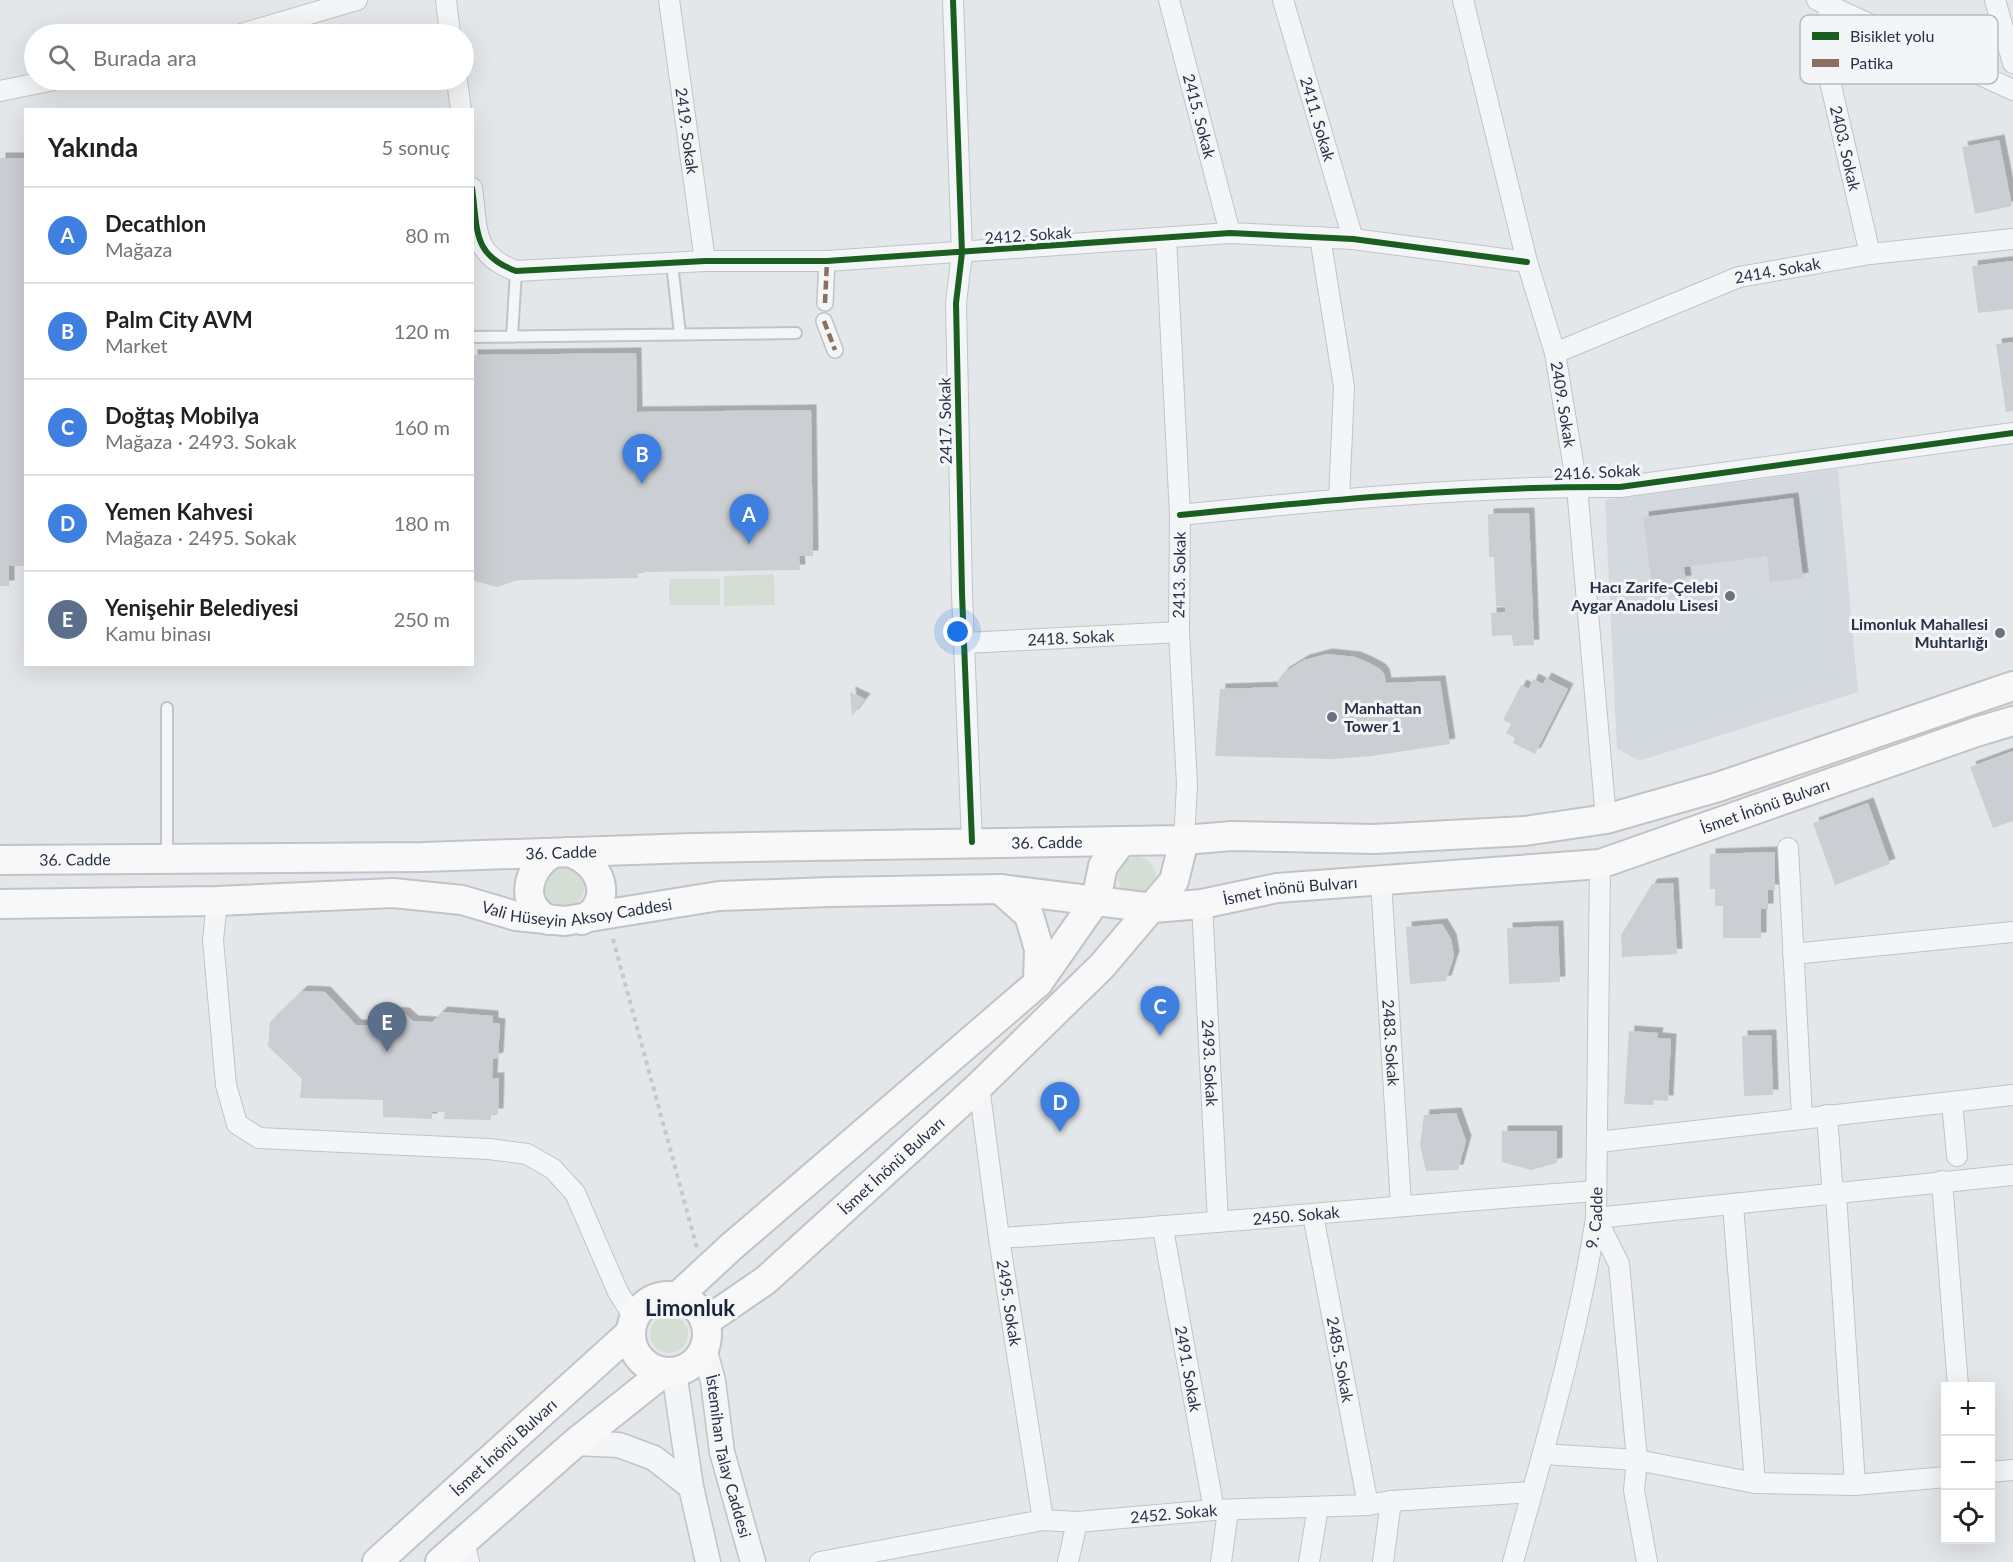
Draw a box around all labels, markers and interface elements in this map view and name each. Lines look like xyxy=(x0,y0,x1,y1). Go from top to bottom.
legend xyxy=(1800,15,1998,84)
search box xyxy=(24,24,474,90)
text: Bisiklet yolu xyxy=(1850,26,1934,45)
icon: search xyxy=(45,41,78,74)
text: Burada ara xyxy=(93,44,197,71)
text: Patika xyxy=(1850,53,1893,72)
street label: 2415. Sokak xyxy=(1180,71,1220,161)
street label: 2411. Sokak xyxy=(1297,74,1340,164)
street label: 2419. Sokak xyxy=(672,86,703,176)
street label: 2403. Sokak xyxy=(1827,104,1865,193)
text: Yakında xyxy=(48,131,138,163)
text: 5 sonuç xyxy=(381,135,450,159)
text: Decathlon xyxy=(105,210,206,237)
street label: 2412. Sokak xyxy=(984,222,1073,247)
text: A xyxy=(61,223,74,247)
text: 80 m xyxy=(405,223,450,247)
text: Mağaza xyxy=(105,237,173,261)
street label: 2414. Sokak xyxy=(1733,253,1823,287)
text: Palm City AVM xyxy=(105,306,253,333)
text: B xyxy=(61,319,74,343)
text: 120 m xyxy=(394,319,450,343)
text: Market xyxy=(105,333,168,357)
street label: 2409. Sokak xyxy=(1548,360,1580,450)
street label: 2417. Sokak xyxy=(934,377,955,465)
text: Doğtaş Mobilya xyxy=(105,402,259,429)
text: C xyxy=(61,415,74,439)
text: 160 m xyxy=(394,415,450,439)
text: Mağaza · 2493. Sokak xyxy=(105,429,297,453)
pin: B xyxy=(622,434,662,484)
street label: 2416. Sokak xyxy=(1553,460,1642,483)
pin: A xyxy=(730,494,768,544)
text: Yemen Kahvesi xyxy=(105,498,253,525)
text: D xyxy=(60,511,75,535)
text: 180 m xyxy=(394,511,450,535)
text: Mağaza · 2495. Sokak xyxy=(105,525,297,549)
street label: 2413. Sokak xyxy=(1168,531,1189,619)
place label: Hacı Zarife-Çelebi Aygar Anadolu Lisesi xyxy=(1570,577,1718,614)
marker: Hacı Zarife-Çelebi Aygar Anadolu Lisesi xyxy=(1723,589,1737,603)
text: Yenişehir Belediyesi xyxy=(105,594,299,621)
text: E xyxy=(62,607,73,631)
text: 250 m xyxy=(394,607,450,631)
place label: Limonluk Mahallesi Muhtarlığı xyxy=(1851,614,1988,651)
your location xyxy=(943,617,972,646)
text: Kamu binası xyxy=(105,621,211,645)
street label: 2418. Sokak xyxy=(1027,625,1116,649)
marker: Limonluk Mahallesi Muhtarlığı xyxy=(1993,626,2007,640)
place label: Manhattan Tower 1 xyxy=(1344,698,1421,735)
marker: Manhattan Tower 1 xyxy=(1325,710,1339,724)
street label: İsmet İnönü Bulvarı xyxy=(1698,774,1832,837)
street label: 36. Cadde xyxy=(1011,832,1083,852)
street label: 36. Cadde xyxy=(525,841,597,863)
street label: 36. Cadde xyxy=(39,849,111,869)
street label: İsmet İnönü Bulvarı xyxy=(1221,872,1358,908)
street label: Vali Hüseyin Aksoy Caddesi xyxy=(480,894,673,930)
pin: C xyxy=(1140,986,1180,1036)
street label: 2483. Sokak xyxy=(1379,999,1404,1088)
pin: E xyxy=(368,1002,406,1052)
street label: 2493. Sokak xyxy=(1199,1019,1222,1108)
pin: D xyxy=(1040,1082,1080,1132)
street label: İsmet İnönü Bulvarı xyxy=(835,1113,948,1218)
street label: 9. Cadde xyxy=(1581,1187,1605,1250)
street label: 2450. Sokak xyxy=(1252,1202,1341,1228)
street label: 2495. Sokak xyxy=(994,1258,1026,1348)
district label: Limonluk xyxy=(645,1294,735,1321)
street label: 2485. Sokak xyxy=(1323,1315,1358,1405)
street label: 2491. Sokak xyxy=(1172,1324,1206,1414)
street label: İstemihan Talay Caddesi xyxy=(703,1372,756,1540)
map controls xyxy=(1941,1382,1995,1544)
button: + xyxy=(1941,1382,1995,1436)
street label: İsmet İnönü Bulvarı xyxy=(447,1394,560,1499)
button: − xyxy=(1941,1436,1995,1490)
button: locate xyxy=(1941,1490,1995,1544)
street label: 2452. Sokak xyxy=(1129,1500,1219,1526)

